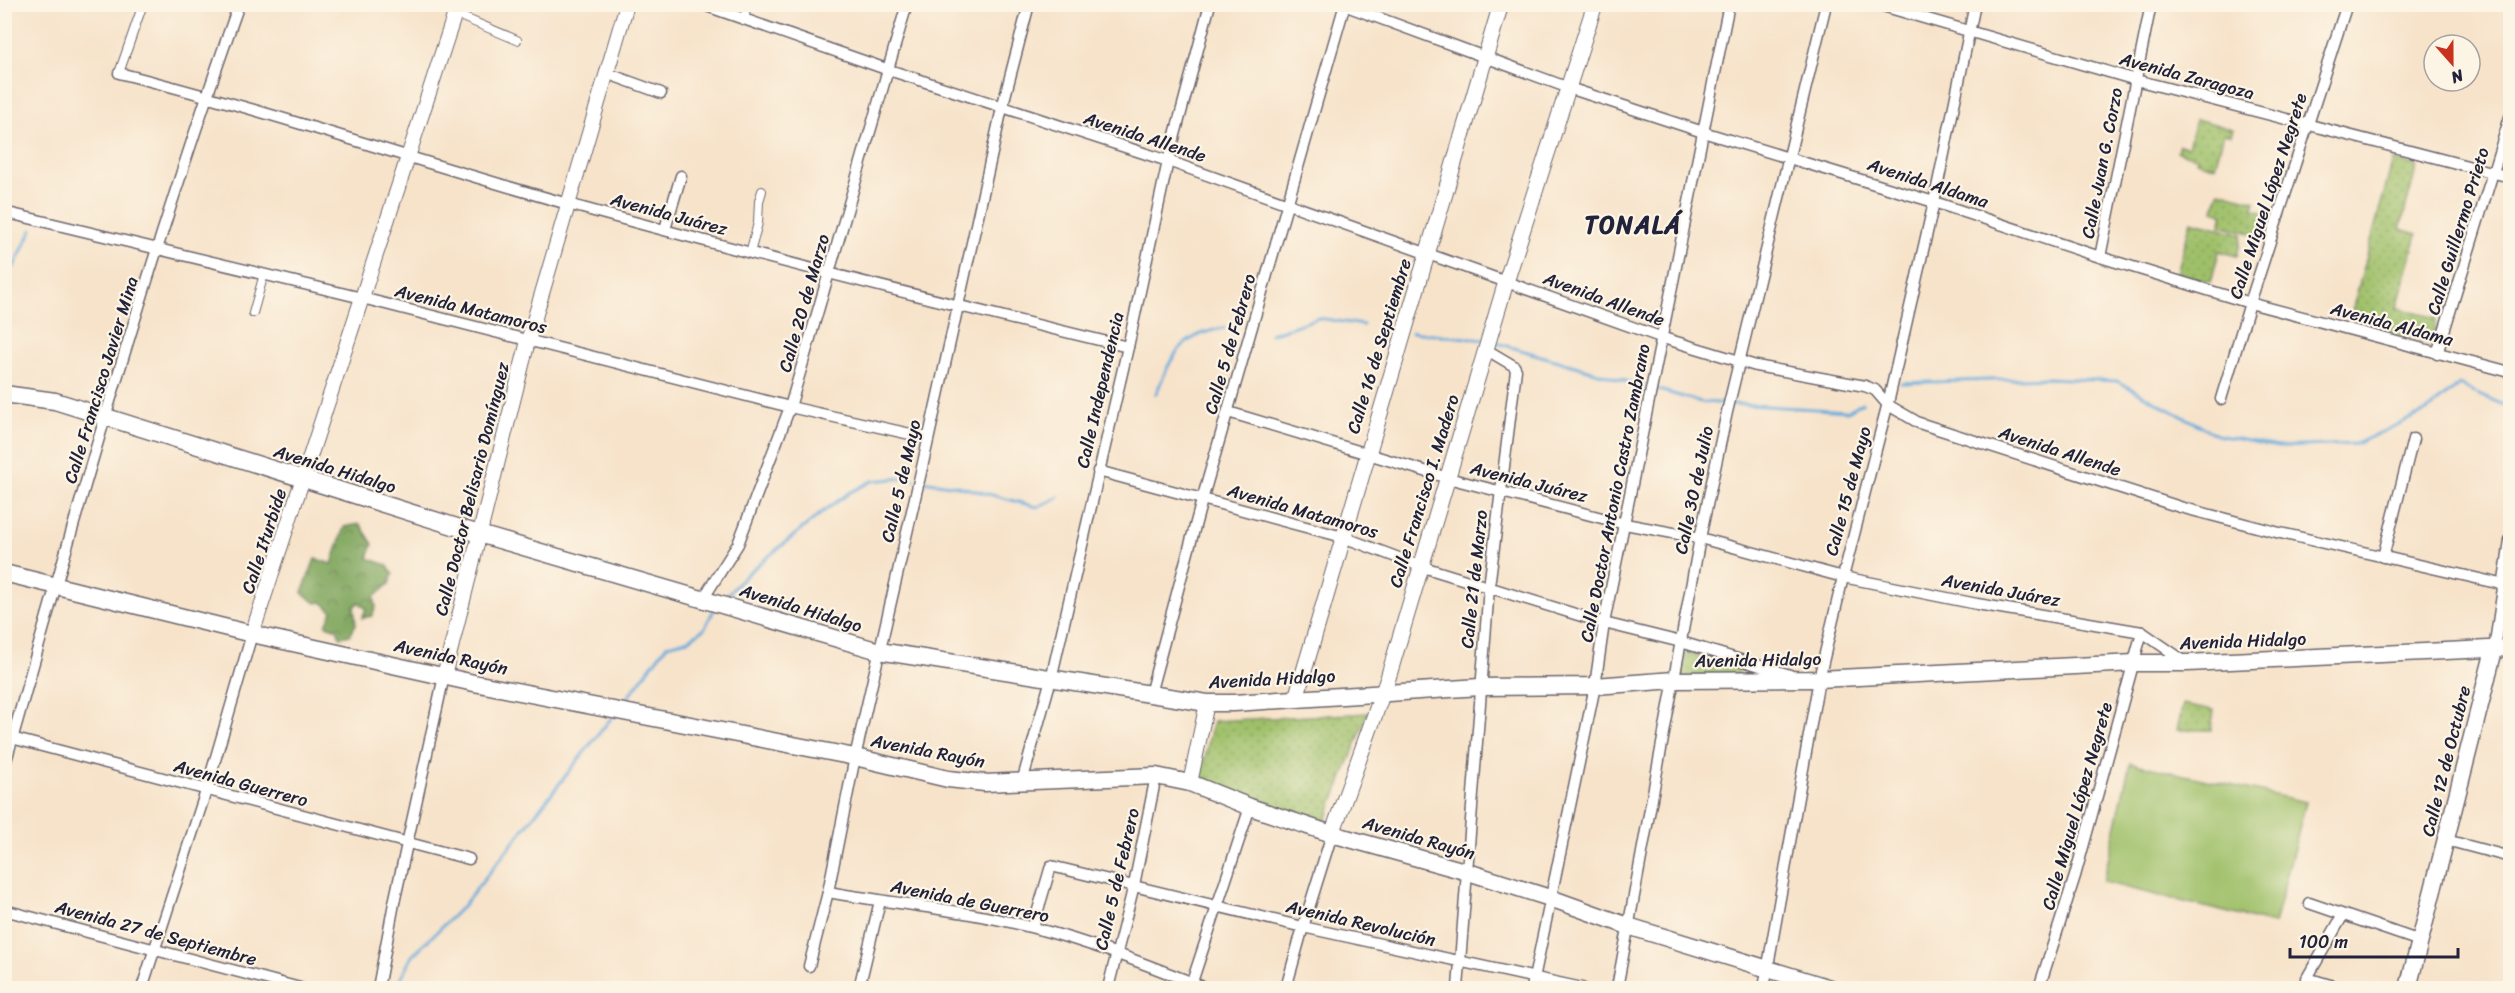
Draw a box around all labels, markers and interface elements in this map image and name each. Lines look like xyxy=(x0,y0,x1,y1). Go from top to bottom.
north arrow xyxy=(2422,33,2482,93)
street label: Avenida Zaragoza xyxy=(2115,42,2258,109)
text: N xyxy=(2446,61,2469,92)
street label: Calle Juan G. Corzo xyxy=(2072,85,2132,241)
street label: Calle Miguel López Negrete xyxy=(2220,88,2317,303)
street label: Avenida Allende xyxy=(1079,102,1210,172)
street label: Calle Guillermo Prieto xyxy=(2417,143,2499,319)
street label: Avenida Aldama xyxy=(1862,148,1994,218)
street label: Avenida Juárez xyxy=(606,183,731,245)
district label: TONALÁ xyxy=(1584,204,1683,246)
street label: Calle 20 de Marzo xyxy=(769,230,839,376)
street label: Calle 16 de Septiembre xyxy=(1337,254,1421,438)
street label: Avenida Allende xyxy=(1538,262,1669,336)
street label: Calle 5 de Febrero xyxy=(1195,270,1265,418)
street label: Calle Francisco Javier Mina xyxy=(54,272,148,488)
street label: Avenida Matamoros xyxy=(391,274,551,344)
street label: Avenida Aldama xyxy=(2326,292,2458,356)
street label: Calle Independencia xyxy=(1066,309,1134,471)
street label: Calle Doctor Antonio Castro Zambrano xyxy=(1570,341,1660,645)
street label: Calle Doctor Belisario Domínguez xyxy=(425,358,519,619)
street label: Calle Francisco I. Madero xyxy=(1379,390,1469,592)
street label: Calle 5 de Mayo xyxy=(871,416,931,546)
street label: Avenida Allende xyxy=(1994,416,2125,486)
street label: Calle 30 de Julio xyxy=(1665,423,1723,557)
street label: Calle 15 de Mayo xyxy=(1815,423,1881,559)
street label: Avenida Hidalgo xyxy=(269,435,400,503)
street label: Avenida Juárez xyxy=(1466,452,1591,512)
street label: Avenida Matamoros xyxy=(1223,474,1383,548)
street label: Calle Iturbide xyxy=(232,484,296,598)
street label: Calle 21 de Marzo xyxy=(1451,508,1497,650)
street label: Avenida Juárez xyxy=(1938,564,2063,616)
street label: Avenida Hidalgo xyxy=(735,574,866,642)
street label: Avenida Hidalgo xyxy=(2178,623,2307,659)
street label: Avenida Rayón xyxy=(390,629,511,685)
street label: Avenida Hidalgo xyxy=(1693,643,1822,677)
street label: Avenida Hidalgo xyxy=(1207,660,1336,698)
street label: Calle 12 de Octubre xyxy=(2412,682,2480,840)
street label: Calle Miguel López Negrete xyxy=(2032,698,2122,914)
street label: Avenida Rayón xyxy=(867,724,988,778)
street label: Avenida Guerrero xyxy=(170,750,311,816)
street label: Calle 5 de Febrero xyxy=(1085,805,1149,953)
street label: Avenida Rayón xyxy=(1358,806,1479,869)
street label: Avenida de Guerrero xyxy=(887,870,1052,932)
street label: Avenida 27 de Septiembre xyxy=(51,890,260,975)
street label: Avenida Revolución xyxy=(1282,890,1439,956)
scale bar xyxy=(2290,921,2458,959)
text: 100 m xyxy=(2299,926,2348,958)

